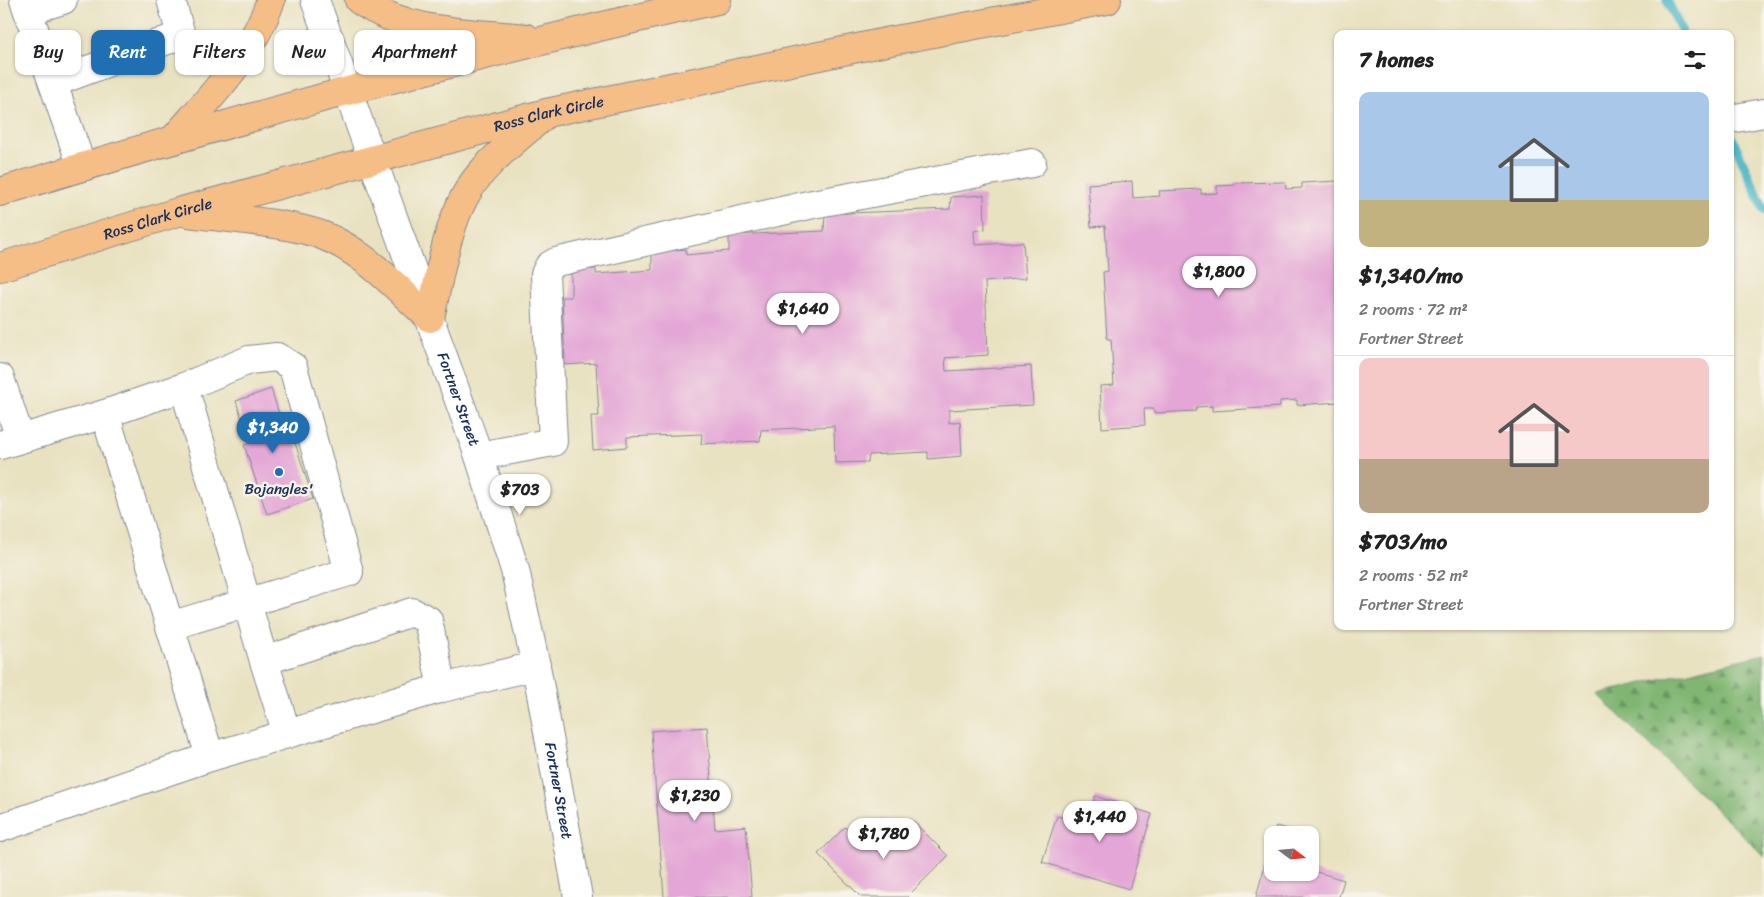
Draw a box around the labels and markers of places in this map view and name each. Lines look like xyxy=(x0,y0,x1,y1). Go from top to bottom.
pin: $1,800 xyxy=(1178,256,1260,298)
pin: $1,640 xyxy=(762,292,844,335)
pin: $1,340 xyxy=(232,412,314,454)
marker: Bojangles' xyxy=(273,466,285,478)
pin: $703 xyxy=(490,474,550,516)
place label: Bojangles' xyxy=(244,476,314,502)
pin: $1,230 xyxy=(654,780,736,822)
pin: $1,440 xyxy=(1059,800,1141,843)
pin: $1,780 xyxy=(843,818,925,860)

